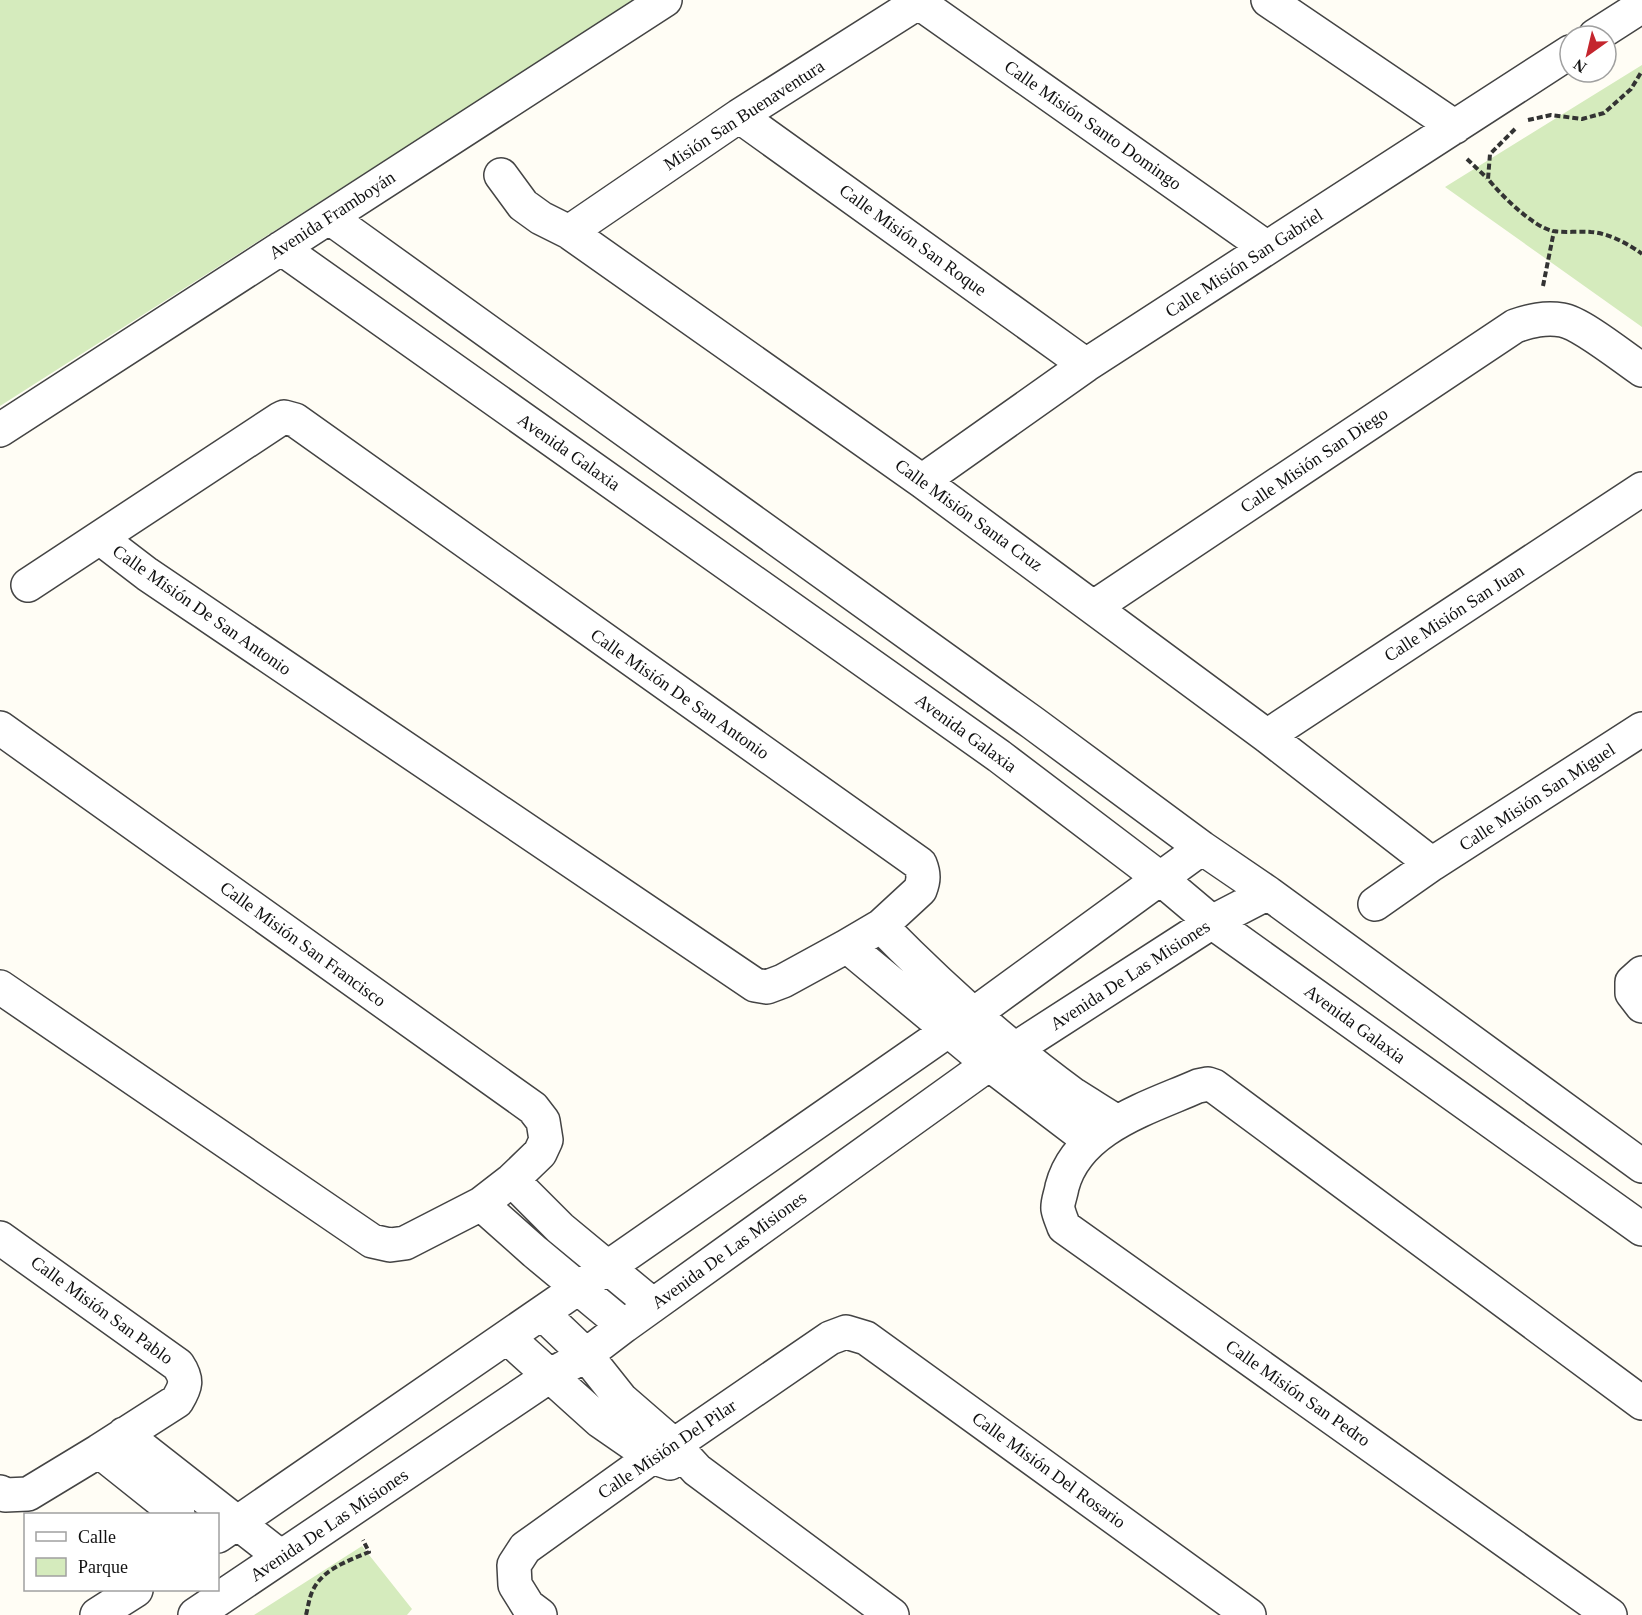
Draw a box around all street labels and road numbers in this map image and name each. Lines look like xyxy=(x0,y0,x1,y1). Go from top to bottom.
street label: Misión San Buenaventura xyxy=(660,56,828,174)
street label: Calle Misión Santo Domingo xyxy=(1001,56,1185,194)
street label: Avenida Framboyán xyxy=(265,167,399,263)
street label: Calle Misión San Roque xyxy=(836,180,990,300)
street label: Calle Misión San Gabriel xyxy=(1162,205,1326,321)
street label: Calle Misión San Diego xyxy=(1236,403,1392,517)
street label: Avenida Galaxia xyxy=(514,409,624,495)
street label: Calle Misión Santa Cruz xyxy=(891,455,1047,575)
street label: Calle Misión De San Antonio xyxy=(109,541,295,679)
street label: Calle Misión San Juan xyxy=(1380,560,1528,666)
street label: Calle Misión De San Antonio xyxy=(587,625,773,763)
street label: Avenida Galaxia xyxy=(912,690,1020,776)
street label: Calle Misión San Miguel xyxy=(1455,739,1619,855)
street label: Calle Misión San Francisco xyxy=(216,877,390,1011)
street label: Avenida De Las Misiones xyxy=(1046,916,1214,1034)
street label: Avenida Galaxia xyxy=(1301,981,1409,1067)
street label: Avenida De Las Misiones xyxy=(648,1187,810,1313)
street label: Calle Misión San Pablo xyxy=(27,1252,177,1368)
street label: Calle Misión San Pedro xyxy=(1222,1336,1374,1450)
street label: Calle Misión Del Pilar xyxy=(594,1395,740,1503)
street label: Calle Misión Del Rosario xyxy=(968,1408,1130,1532)
street label: Avenida De Las Misiones xyxy=(246,1465,412,1585)

